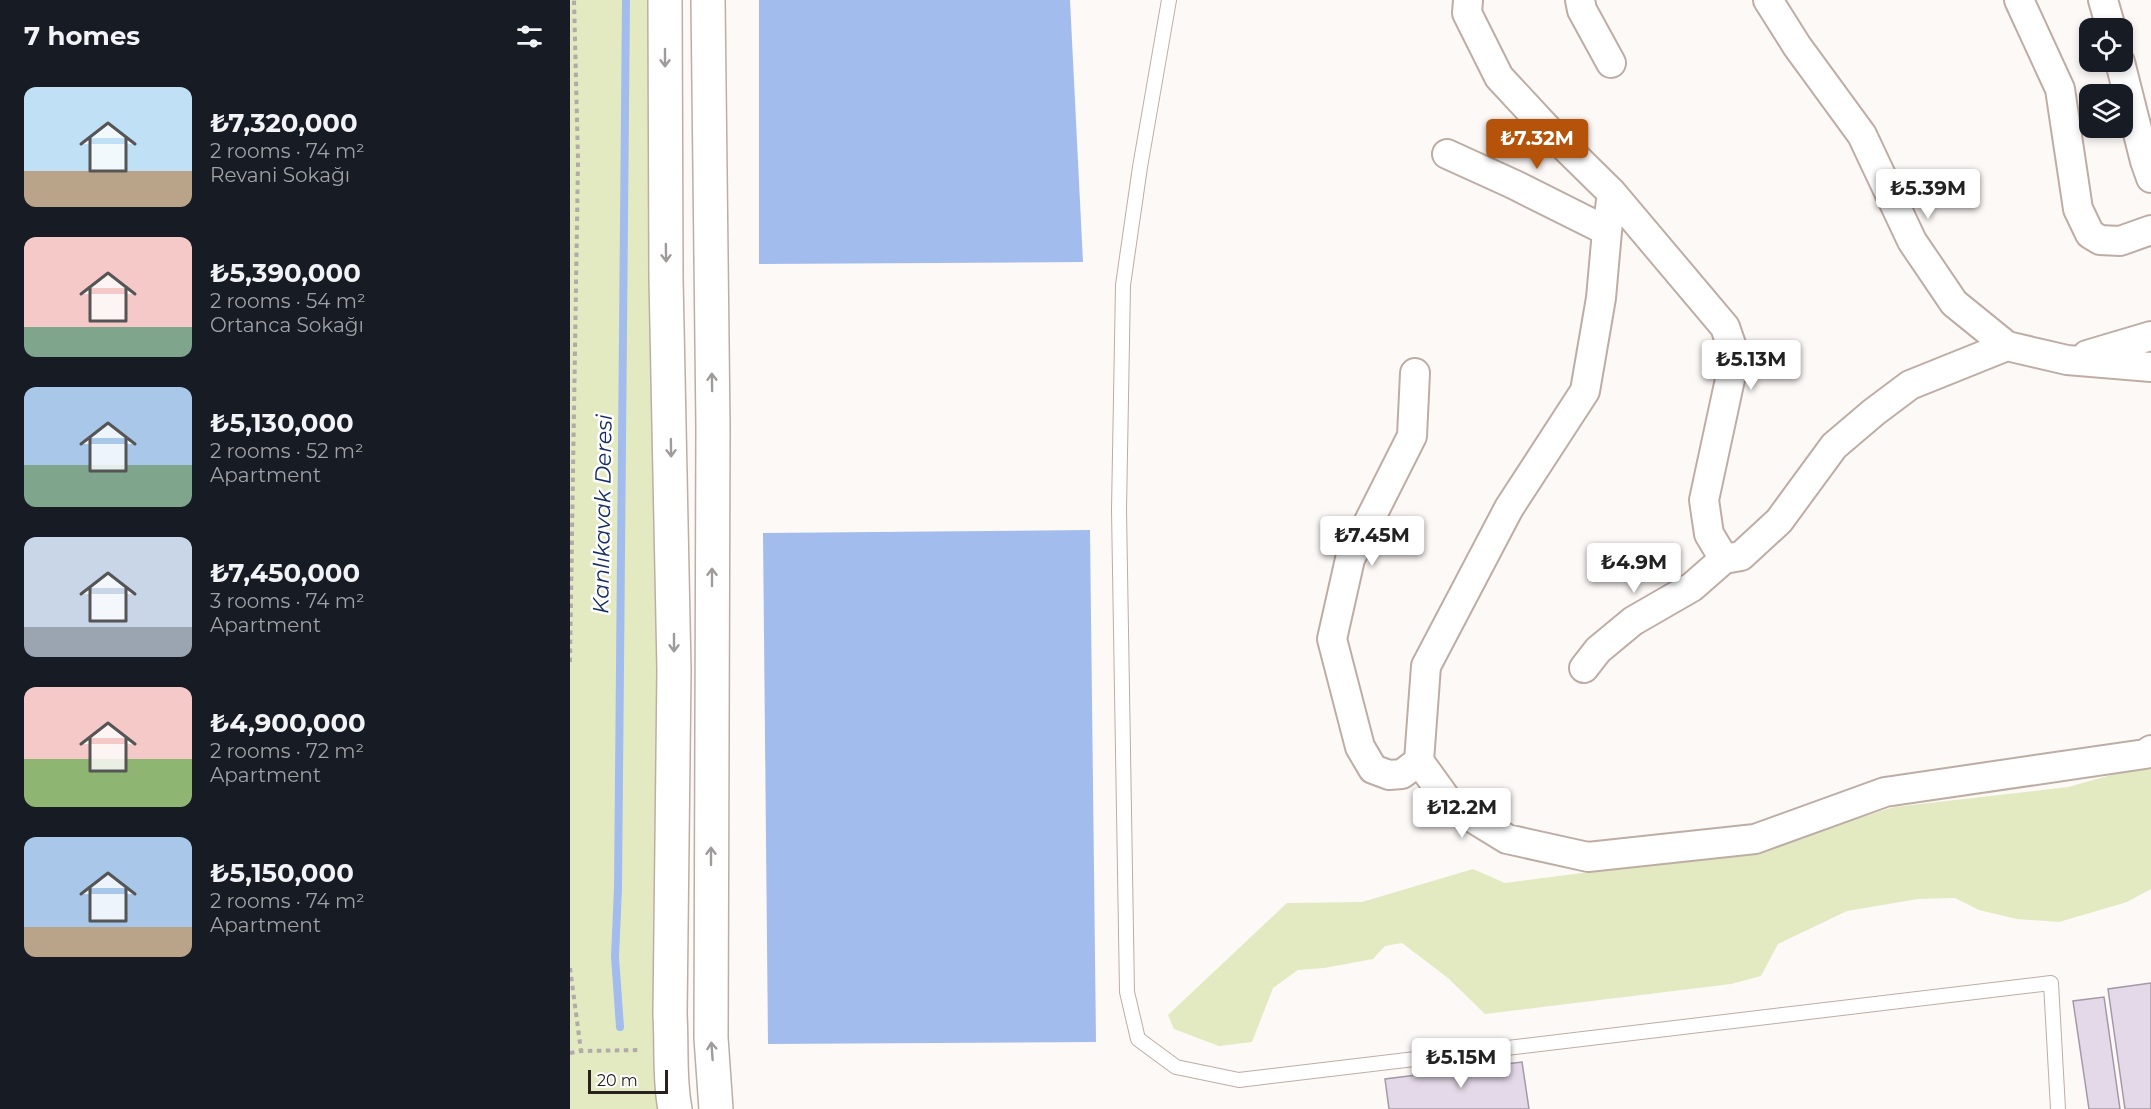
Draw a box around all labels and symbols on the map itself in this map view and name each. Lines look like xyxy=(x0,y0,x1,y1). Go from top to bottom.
one-way arrow xyxy=(659,48,671,68)
pin: ₺7.32M xyxy=(1488,119,1586,170)
pin: ₺5.39M xyxy=(1879,169,1977,220)
one-way arrow xyxy=(660,243,672,263)
pin: ₺5.13M xyxy=(1702,340,1800,391)
one-way arrow xyxy=(706,372,718,392)
water label: Kanlıkavak Deresi xyxy=(587,414,618,614)
one-way arrow xyxy=(665,438,677,458)
pin: ₺7.45M xyxy=(1323,516,1421,567)
pin: ₺4.9M xyxy=(1592,543,1676,594)
one-way arrow xyxy=(706,567,718,587)
one-way arrow xyxy=(668,633,680,653)
pin: ₺12.2M xyxy=(1413,788,1511,839)
one-way arrow xyxy=(705,846,717,866)
pin: ₺5.15M xyxy=(1412,1038,1510,1089)
one-way arrow xyxy=(706,1041,717,1061)
scale bar xyxy=(588,1067,668,1094)

